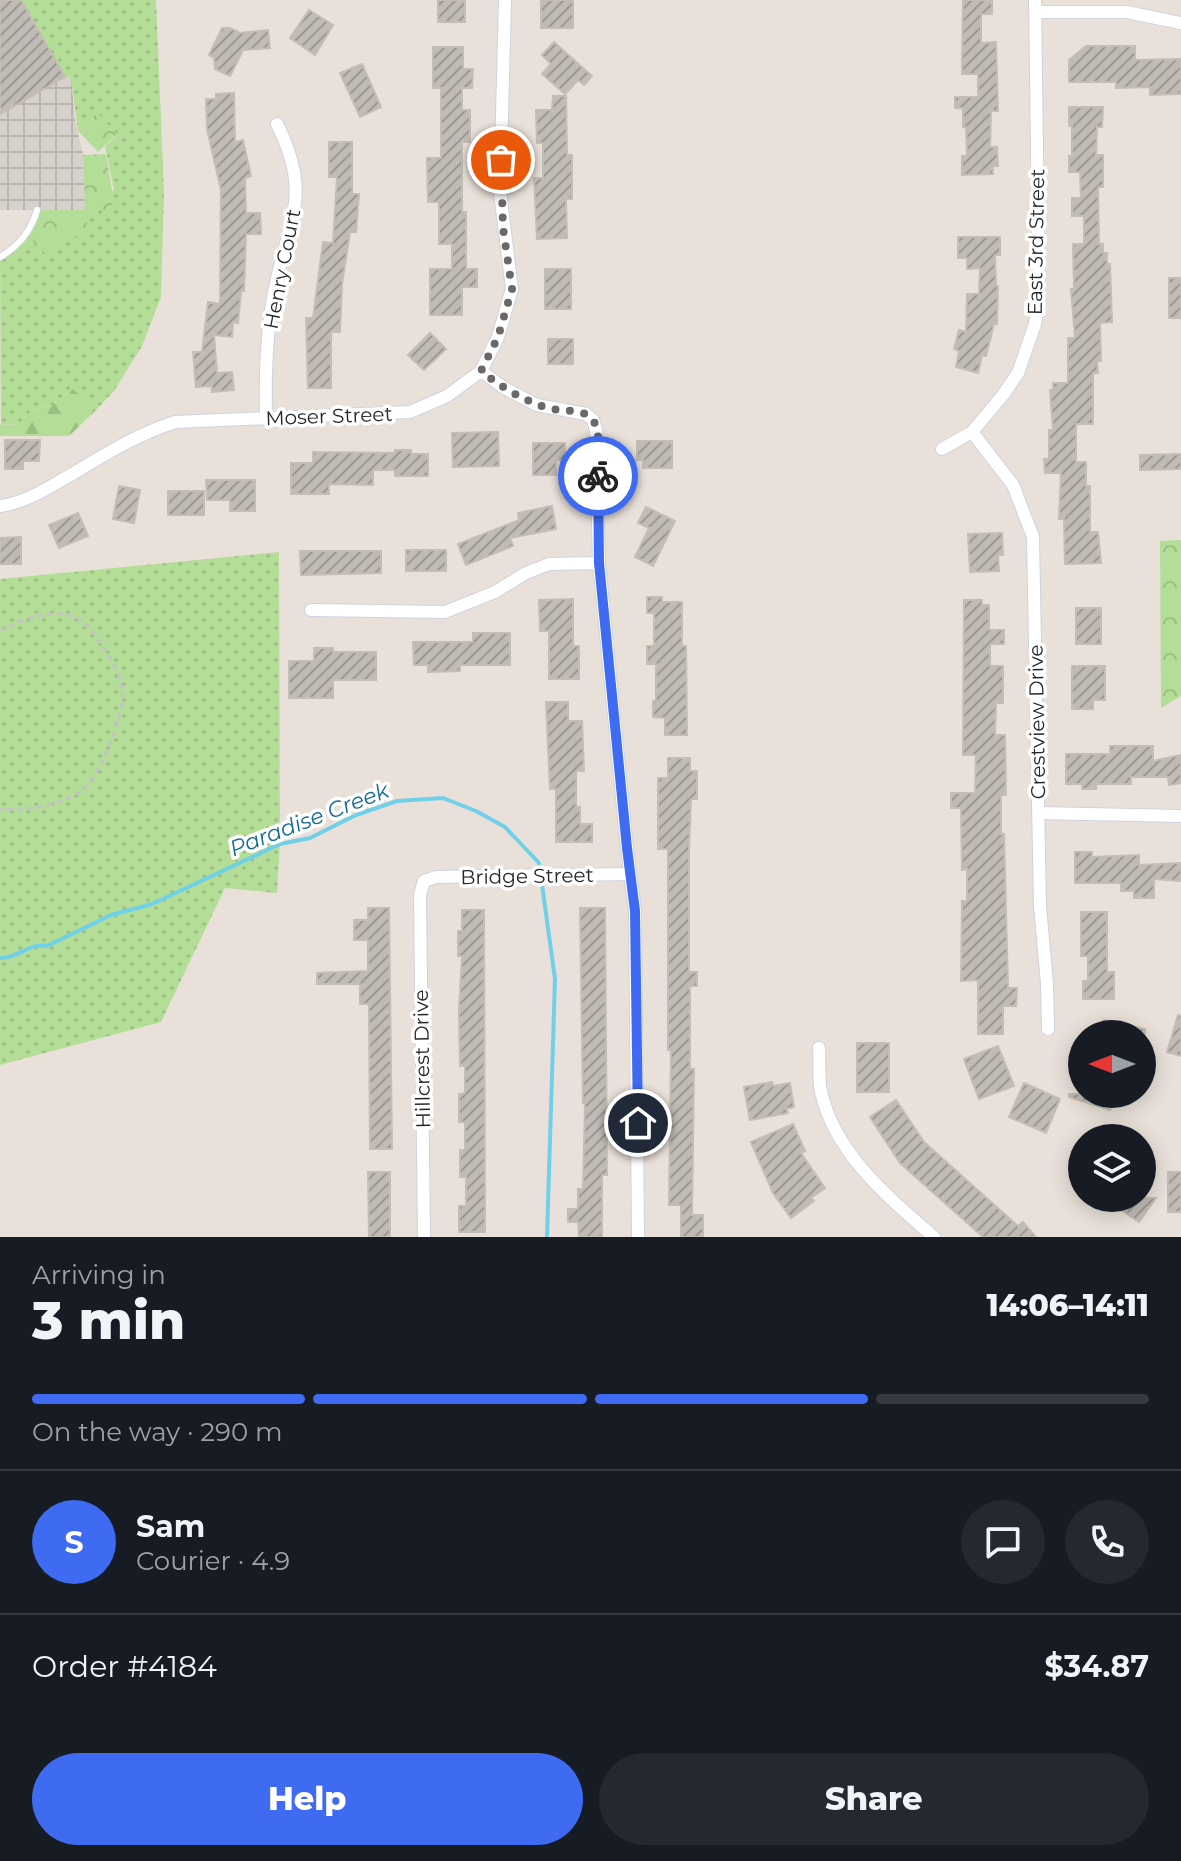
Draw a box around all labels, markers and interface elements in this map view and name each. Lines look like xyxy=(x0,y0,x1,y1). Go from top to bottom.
pin xyxy=(467,126,535,194)
icon: bag xyxy=(479,138,523,182)
street label: East 3rd Street xyxy=(1023,169,1049,315)
street label: Henry Court xyxy=(259,207,305,331)
street label: Moser Street xyxy=(265,402,393,430)
courier xyxy=(558,436,638,516)
icon: bike xyxy=(576,454,620,498)
street label: Crestview Drive xyxy=(1024,644,1050,800)
water label: Paradise Creek xyxy=(226,776,394,862)
street label: Bridge Street xyxy=(460,863,594,889)
street label: Hillcrest Drive xyxy=(409,989,435,1129)
north arrow xyxy=(1068,1020,1156,1108)
map controls xyxy=(1068,1020,1156,1212)
pin xyxy=(604,1089,672,1157)
icon: home xyxy=(616,1101,660,1145)
button: layers xyxy=(1068,1124,1156,1212)
text: Arriving in xyxy=(32,1259,166,1291)
text: 14:06–14:11 xyxy=(986,1287,1149,1324)
text: 3 min xyxy=(32,1289,185,1352)
text: On the way · 290 m xyxy=(32,1416,283,1448)
button: chat xyxy=(961,1500,1045,1584)
button: phone xyxy=(1065,1500,1149,1584)
text: Sam xyxy=(136,1508,205,1545)
text: S xyxy=(64,1524,84,1561)
text: Courier · 4.9 xyxy=(136,1545,290,1577)
text: Order #4184 xyxy=(32,1648,217,1685)
text: $34.87 xyxy=(1044,1648,1149,1685)
button: Help xyxy=(32,1753,583,1845)
button: Share xyxy=(599,1753,1149,1845)

